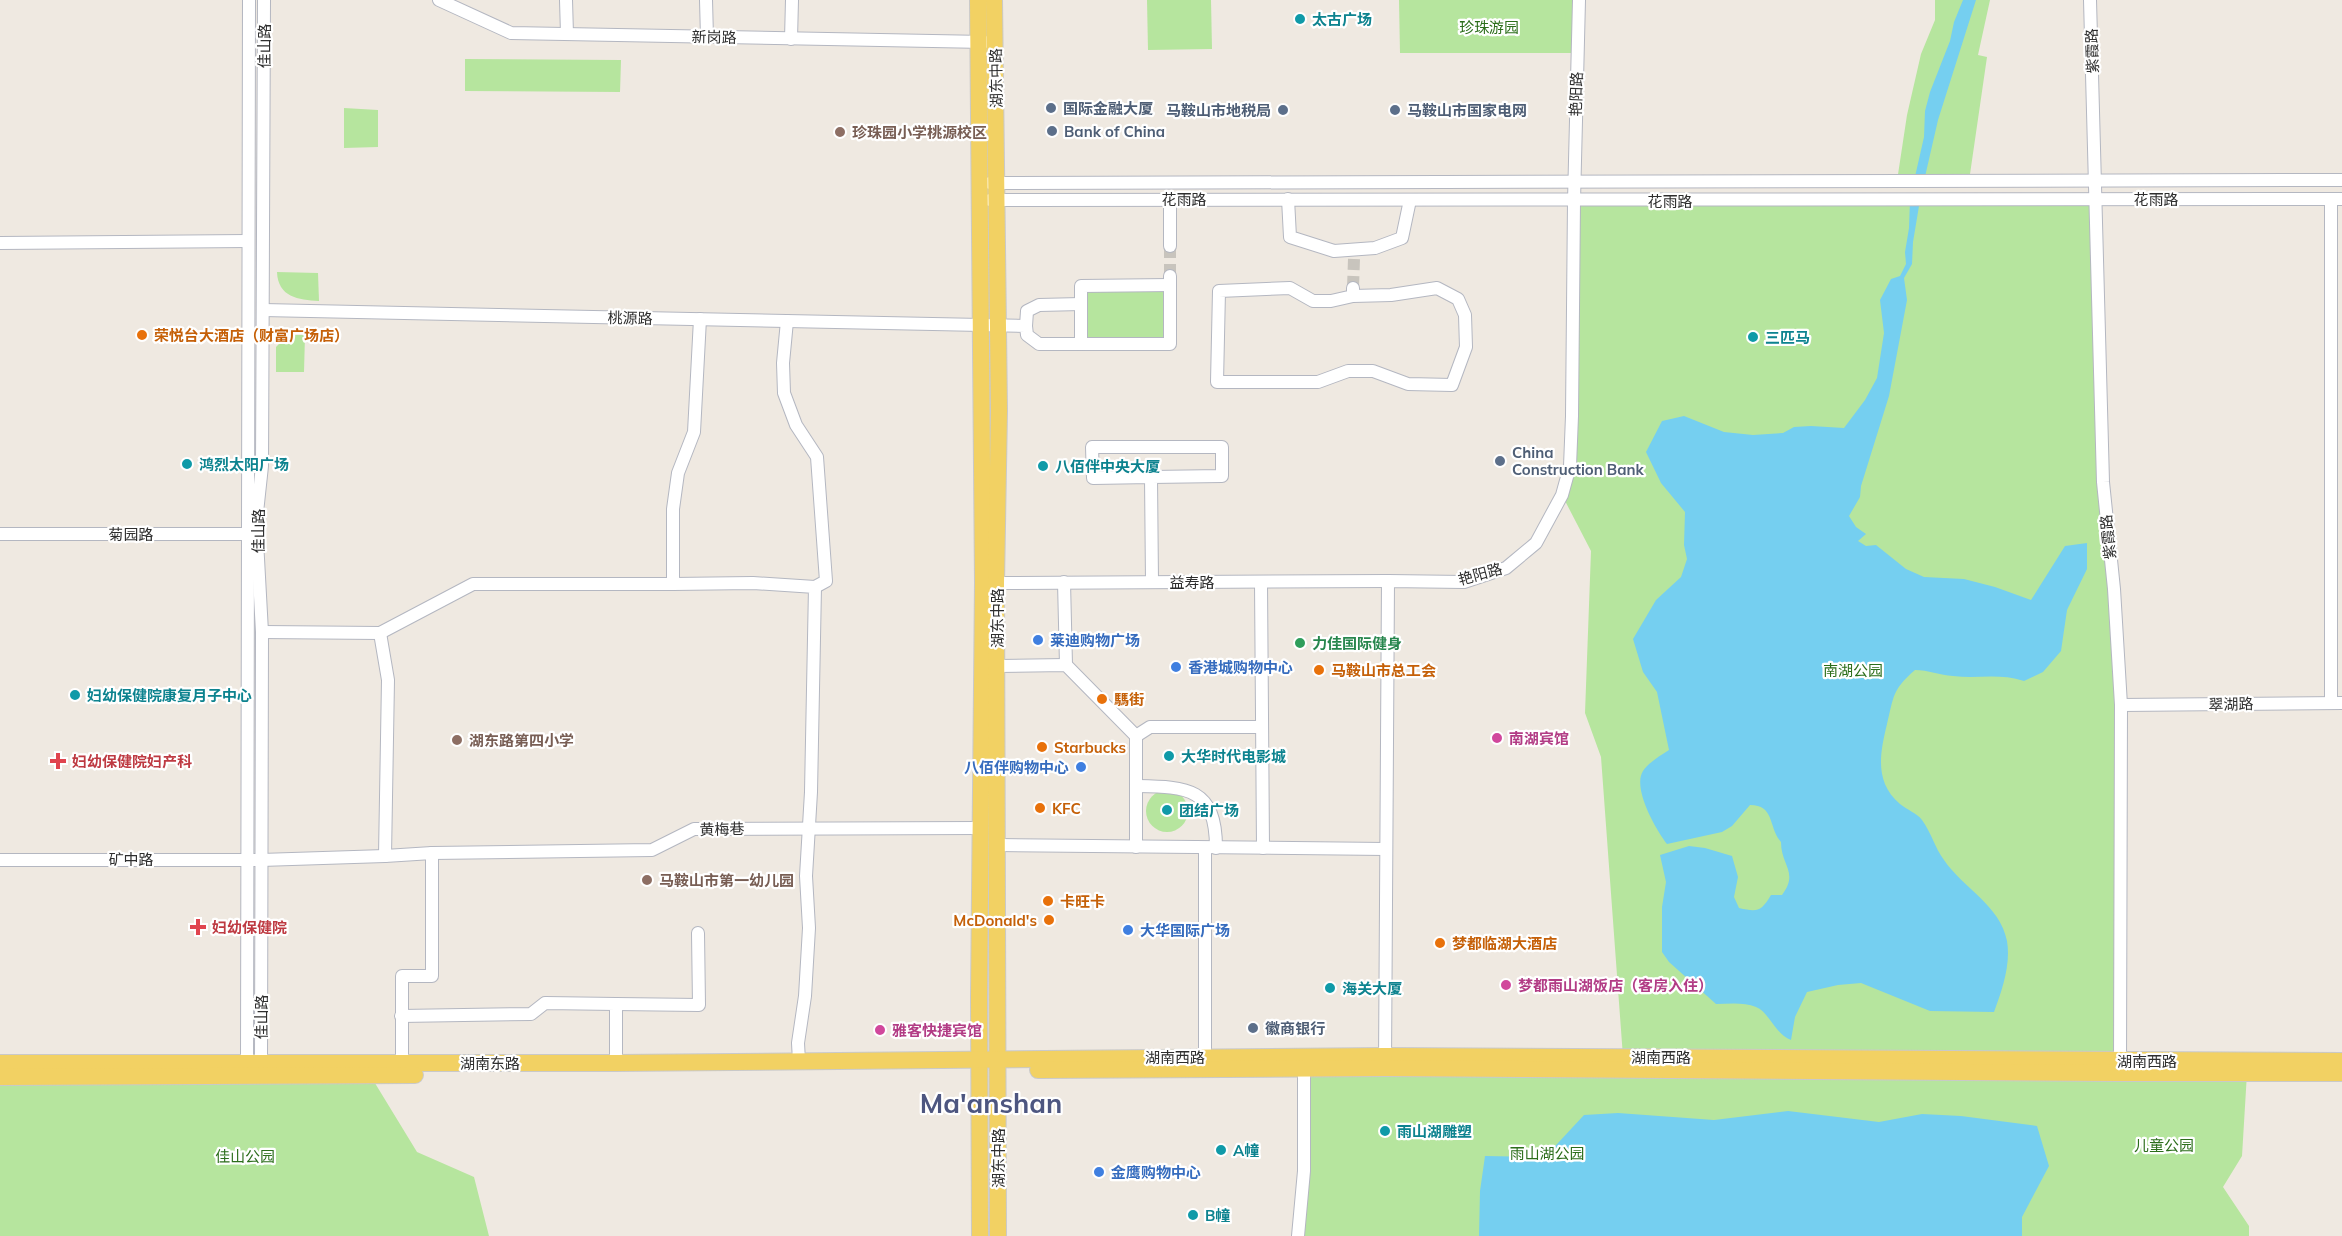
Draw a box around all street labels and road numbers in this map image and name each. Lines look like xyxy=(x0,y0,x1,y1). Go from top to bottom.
street label: 佳山路 xyxy=(255,23,274,69)
street label: 新岗路 xyxy=(691,27,737,47)
street label: 紫霞路 xyxy=(2082,28,2102,74)
street label: 湖东中路 xyxy=(986,48,1006,108)
street label: 艳阳路 xyxy=(1566,71,1586,117)
street label: 花雨路 xyxy=(1161,190,1207,209)
street label: 花雨路 xyxy=(2133,190,2179,209)
street label: 花雨路 xyxy=(1647,192,1693,211)
street label: 桃源路 xyxy=(607,308,653,328)
street label: 佳山路 xyxy=(249,508,268,554)
street label: 紫霞路 xyxy=(2096,514,2120,560)
street label: 菊园路 xyxy=(108,525,154,544)
street label: 艳阳路 xyxy=(1456,559,1504,589)
street label: 益寿路 xyxy=(1169,573,1215,592)
street label: 湖东中路 xyxy=(988,588,1007,648)
street label: 翠湖路 xyxy=(2208,694,2254,714)
street label: 黄梅巷 xyxy=(699,819,745,839)
street label: 矿中路 xyxy=(108,850,154,869)
street label: 佳山路 xyxy=(252,994,271,1040)
street label: 湖南西路 xyxy=(1145,1048,1205,1067)
street label: 湖南西路 xyxy=(1631,1048,1691,1067)
street label: 湖南西路 xyxy=(2117,1052,2177,1071)
street label: 湖南东路 xyxy=(460,1054,520,1073)
street label: 湖东中路 xyxy=(989,1128,1008,1188)

